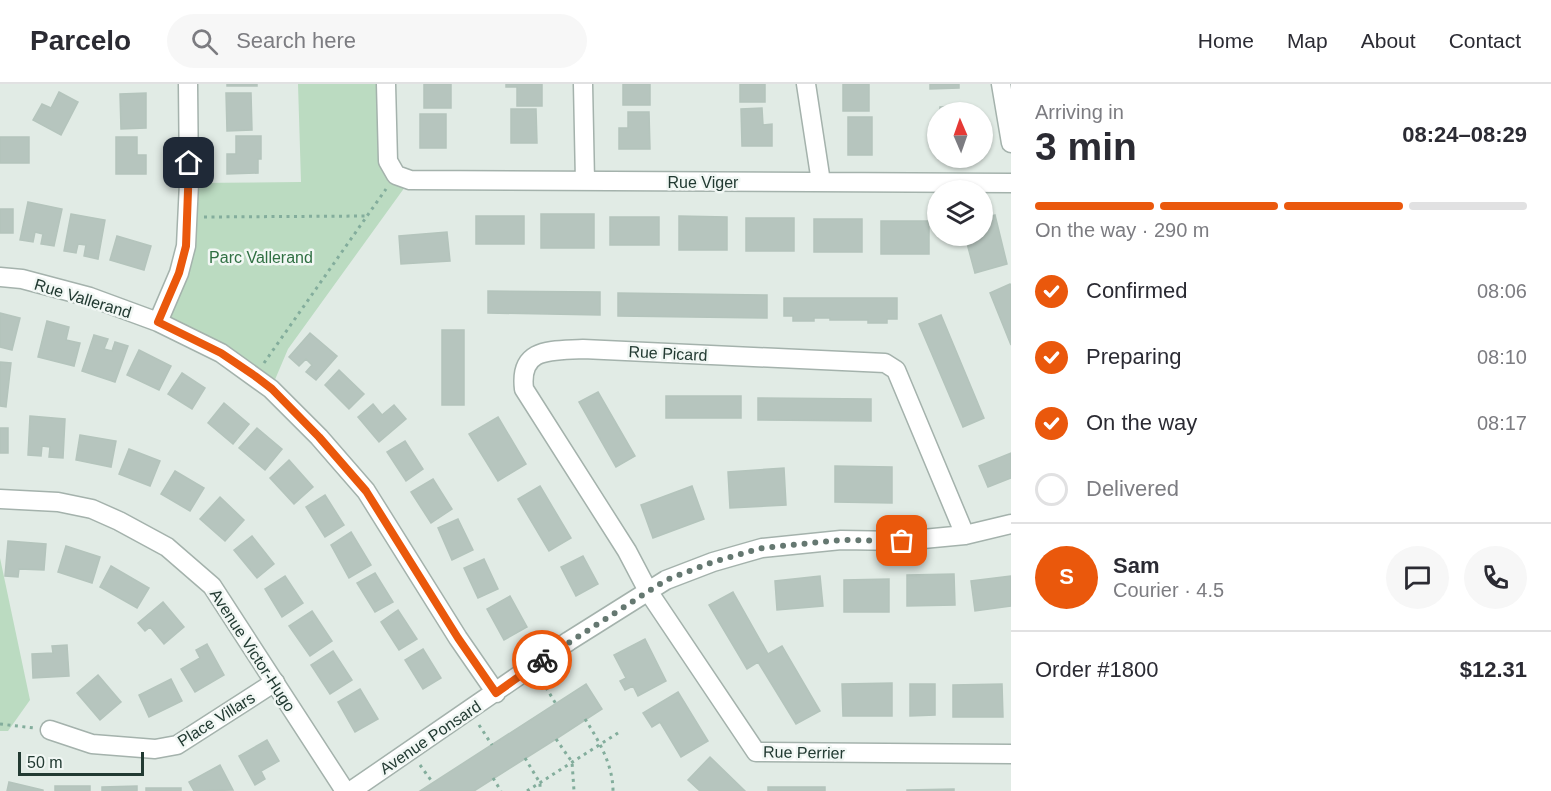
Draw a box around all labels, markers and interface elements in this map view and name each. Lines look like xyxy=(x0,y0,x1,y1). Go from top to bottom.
search box xyxy=(167,14,587,68)
text: Parcelo xyxy=(30,25,131,56)
icon: search xyxy=(188,25,221,58)
text: Search here xyxy=(236,28,356,53)
text: Home xyxy=(1198,29,1254,52)
text: Map xyxy=(1287,29,1328,52)
text: About xyxy=(1361,29,1416,52)
text: Contact xyxy=(1449,29,1521,52)
text: Arriving in xyxy=(1035,101,1124,123)
north arrow xyxy=(927,102,993,168)
map controls xyxy=(927,102,993,246)
text: 08:24–08:29 xyxy=(1402,122,1527,147)
text: 3 min xyxy=(1035,125,1137,168)
pin xyxy=(163,137,214,188)
icon: home xyxy=(172,146,205,179)
street label: Rue Viger xyxy=(668,174,739,191)
button: layers xyxy=(927,180,993,246)
text: On the way · 290 m xyxy=(1035,219,1210,241)
park label: Parc Vallerand xyxy=(209,249,313,266)
icon: check xyxy=(1035,275,1068,308)
street label: Rue Vallerand xyxy=(32,276,133,321)
text: Confirmed xyxy=(1086,278,1187,303)
text: 08:06 xyxy=(1477,280,1527,302)
icon: check xyxy=(1035,341,1068,374)
street label: Rue Picard xyxy=(628,343,708,364)
text: Preparing xyxy=(1086,344,1181,369)
text: 08:10 xyxy=(1477,346,1527,368)
icon: check xyxy=(1035,407,1068,440)
text: On the way xyxy=(1086,410,1197,435)
text: 08:17 xyxy=(1477,412,1527,434)
text: Delivered xyxy=(1086,476,1179,501)
pin xyxy=(876,515,927,566)
icon: bag xyxy=(885,524,918,557)
button: chat xyxy=(1386,546,1449,609)
button: phone xyxy=(1464,546,1527,609)
text: Sam xyxy=(1113,553,1159,578)
text: S xyxy=(1059,564,1074,589)
text: Courier · 4.5 xyxy=(1113,579,1224,601)
street label: Avenue Victor-Hugo xyxy=(207,586,299,715)
courier xyxy=(512,630,572,690)
icon: bike xyxy=(526,644,559,677)
text: Order #1800 xyxy=(1035,657,1159,682)
text: $12.31 xyxy=(1460,657,1527,682)
street label: Place Villars xyxy=(175,689,258,750)
street label: Avenue Ponsard xyxy=(377,697,484,777)
street label: Rue Perrier xyxy=(763,743,846,762)
scale bar xyxy=(18,749,144,776)
text: 50 m xyxy=(27,754,63,771)

